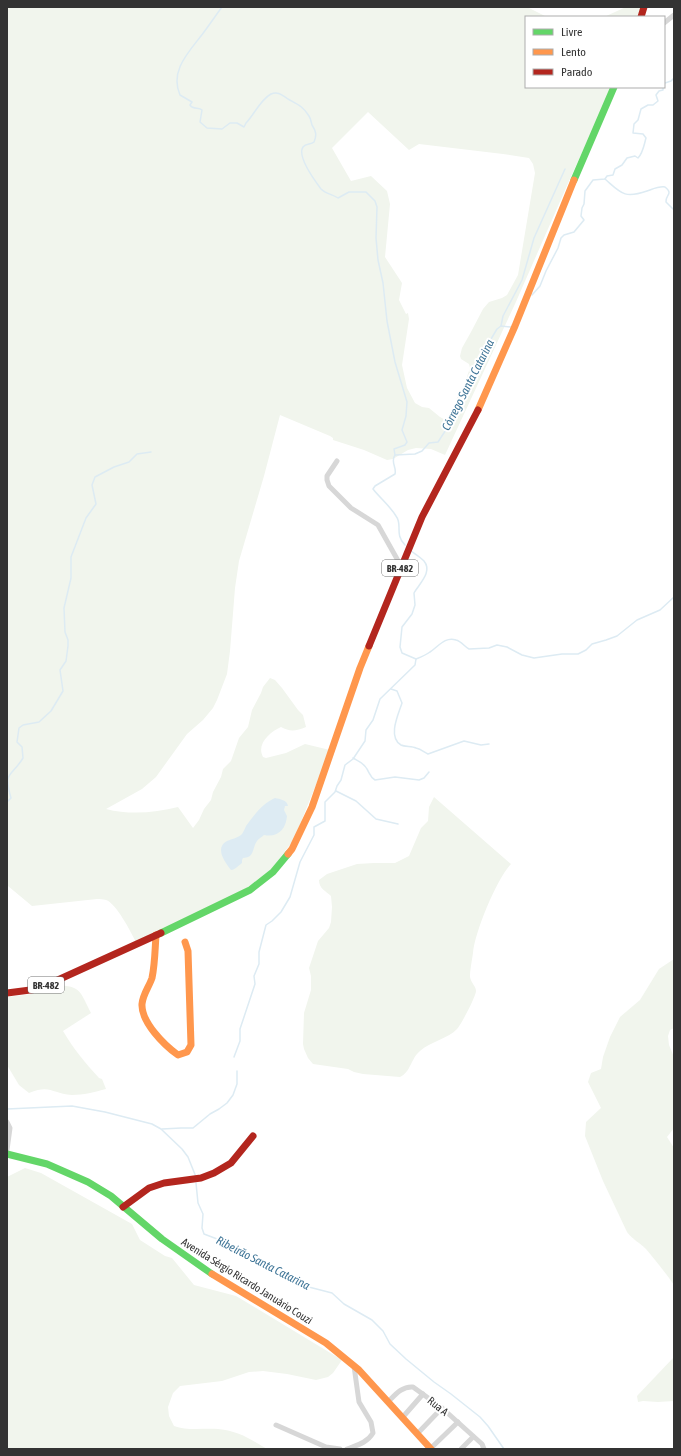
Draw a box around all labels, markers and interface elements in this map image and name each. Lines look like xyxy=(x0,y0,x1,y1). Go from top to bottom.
legend xyxy=(525,16,665,88)
text: Livre xyxy=(561,25,582,39)
text: Lento xyxy=(561,45,586,59)
text: Parado xyxy=(561,65,593,79)
water label: Córrego Santa Catarina xyxy=(439,337,497,433)
road number: BR-482 xyxy=(382,560,418,576)
road number: BR-482 xyxy=(28,977,64,993)
water label: Ribeirão Santa Catarina xyxy=(214,1233,313,1293)
street label: Avenida Sérgio Ricardo Januário Couzi xyxy=(179,1236,315,1326)
street label: Rua A xyxy=(425,1394,451,1418)

